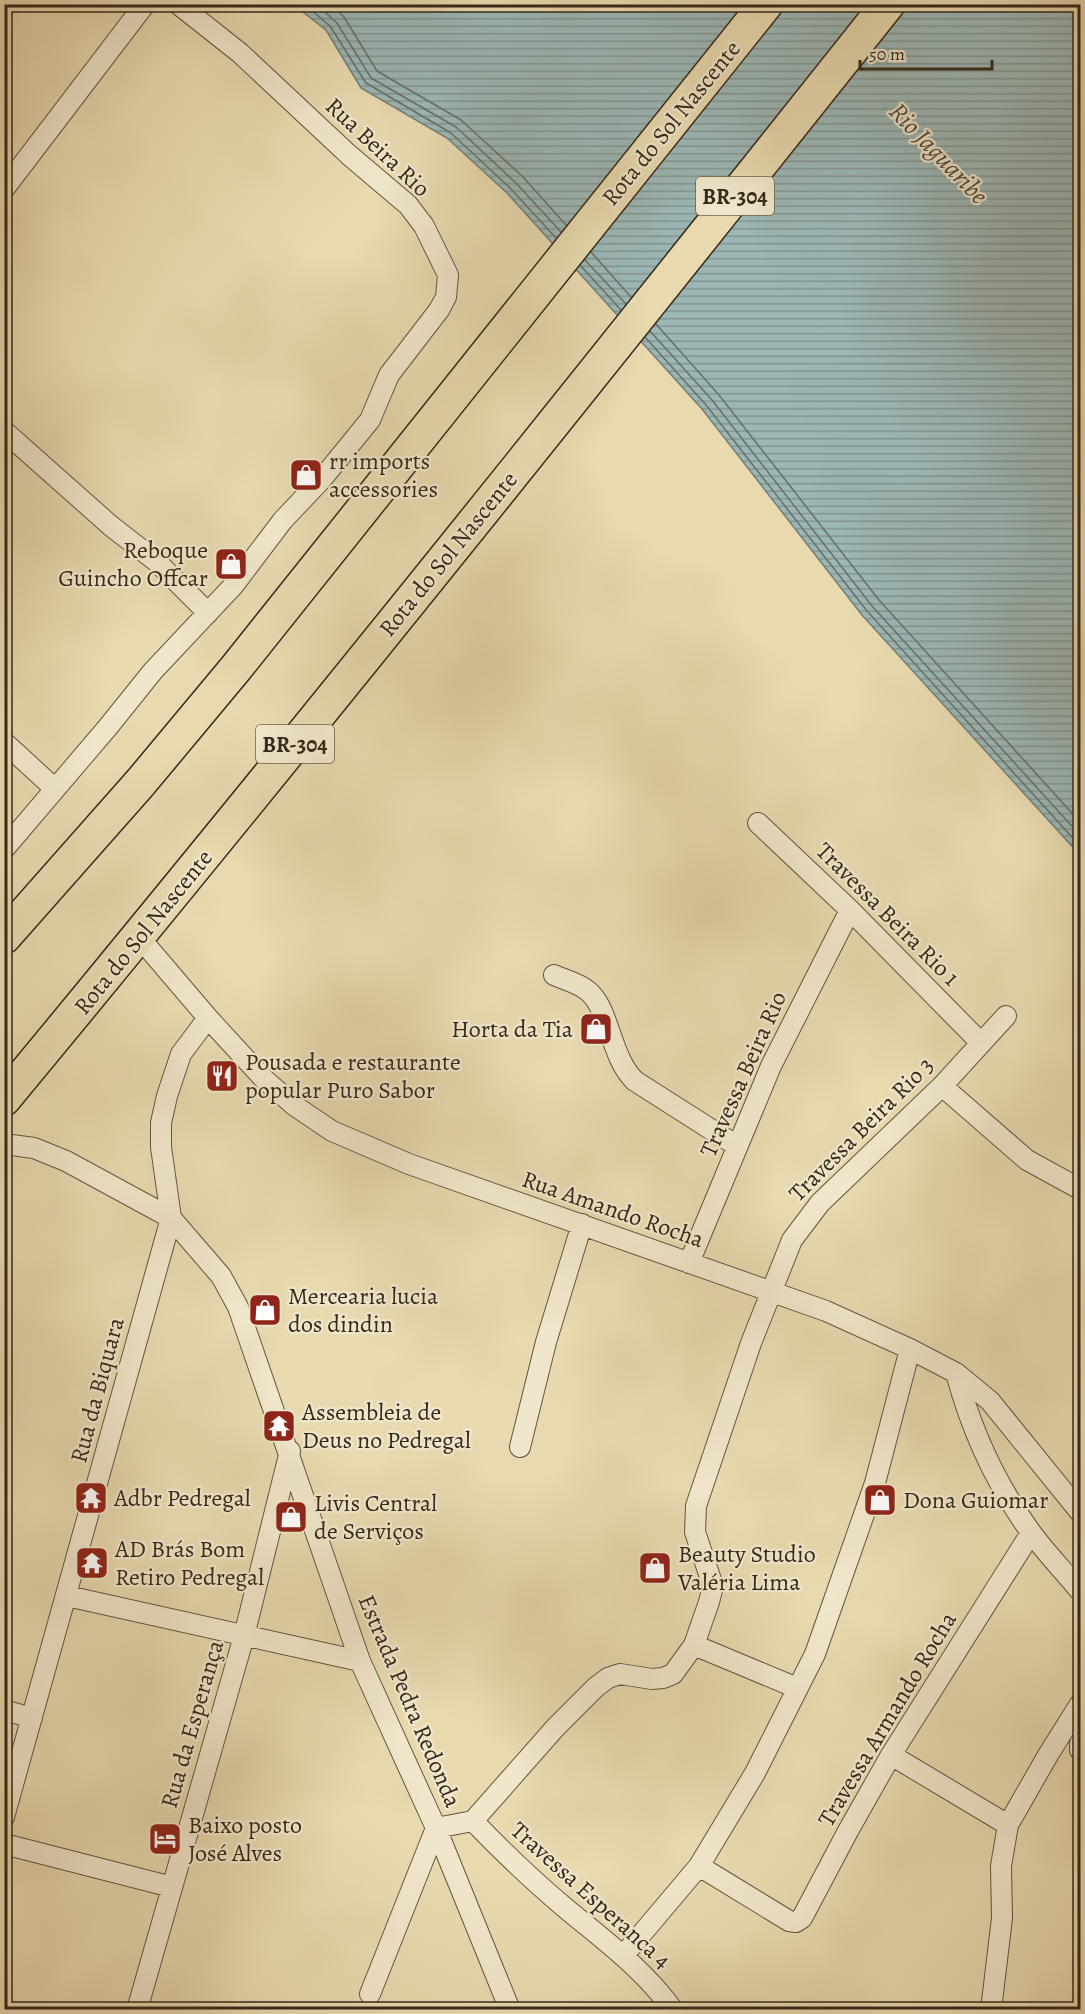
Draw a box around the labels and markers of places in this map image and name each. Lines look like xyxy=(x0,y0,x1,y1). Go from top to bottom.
place label: rr imports accessories xyxy=(329,445,438,505)
shop icon: rr imports accessories xyxy=(288,457,324,493)
place label: Reboque Guincho Offcar xyxy=(58,534,208,594)
shop icon: Reboque Guincho Offcar xyxy=(213,546,249,582)
shop icon: Horta da Tia xyxy=(578,1011,614,1047)
place label: Horta da Tia xyxy=(451,1013,574,1045)
place label: Pousada e restaurante popular Puro Sabor xyxy=(245,1046,461,1106)
restaurant icon: Pousada e restaurante popular Puro Sabor xyxy=(204,1058,240,1094)
place label: Mercearia lucia dos dindin xyxy=(288,1280,439,1340)
shop icon: Mercearia lucia dos dindin xyxy=(247,1292,283,1328)
place label: Assembleia de Deus no Pedregal xyxy=(301,1396,471,1456)
temple icon: Assembleia de Deus no Pedregal xyxy=(261,1408,297,1444)
temple icon: Adbr Pedregal xyxy=(73,1480,109,1516)
place label: Adbr Pedregal xyxy=(113,1482,251,1514)
shop icon: Dona Guiomar xyxy=(862,1482,898,1518)
place label: Dona Guiomar xyxy=(903,1484,1049,1516)
place label: Livis Central de Serviços xyxy=(314,1487,437,1547)
shop icon: Livis Central de Serviços xyxy=(273,1499,309,1535)
place label: AD Brás Bom Retiro Pedregal xyxy=(114,1533,264,1593)
place label: Beauty Studio Valéria Lima xyxy=(677,1538,816,1598)
temple icon: AD Brás Bom Retiro Pedregal xyxy=(74,1545,110,1581)
shop icon: Beauty Studio Valéria Lima xyxy=(637,1550,673,1586)
place label: Baixo posto José Alves xyxy=(188,1809,302,1869)
hotel icon: Baixo posto José Alves xyxy=(147,1821,183,1857)

